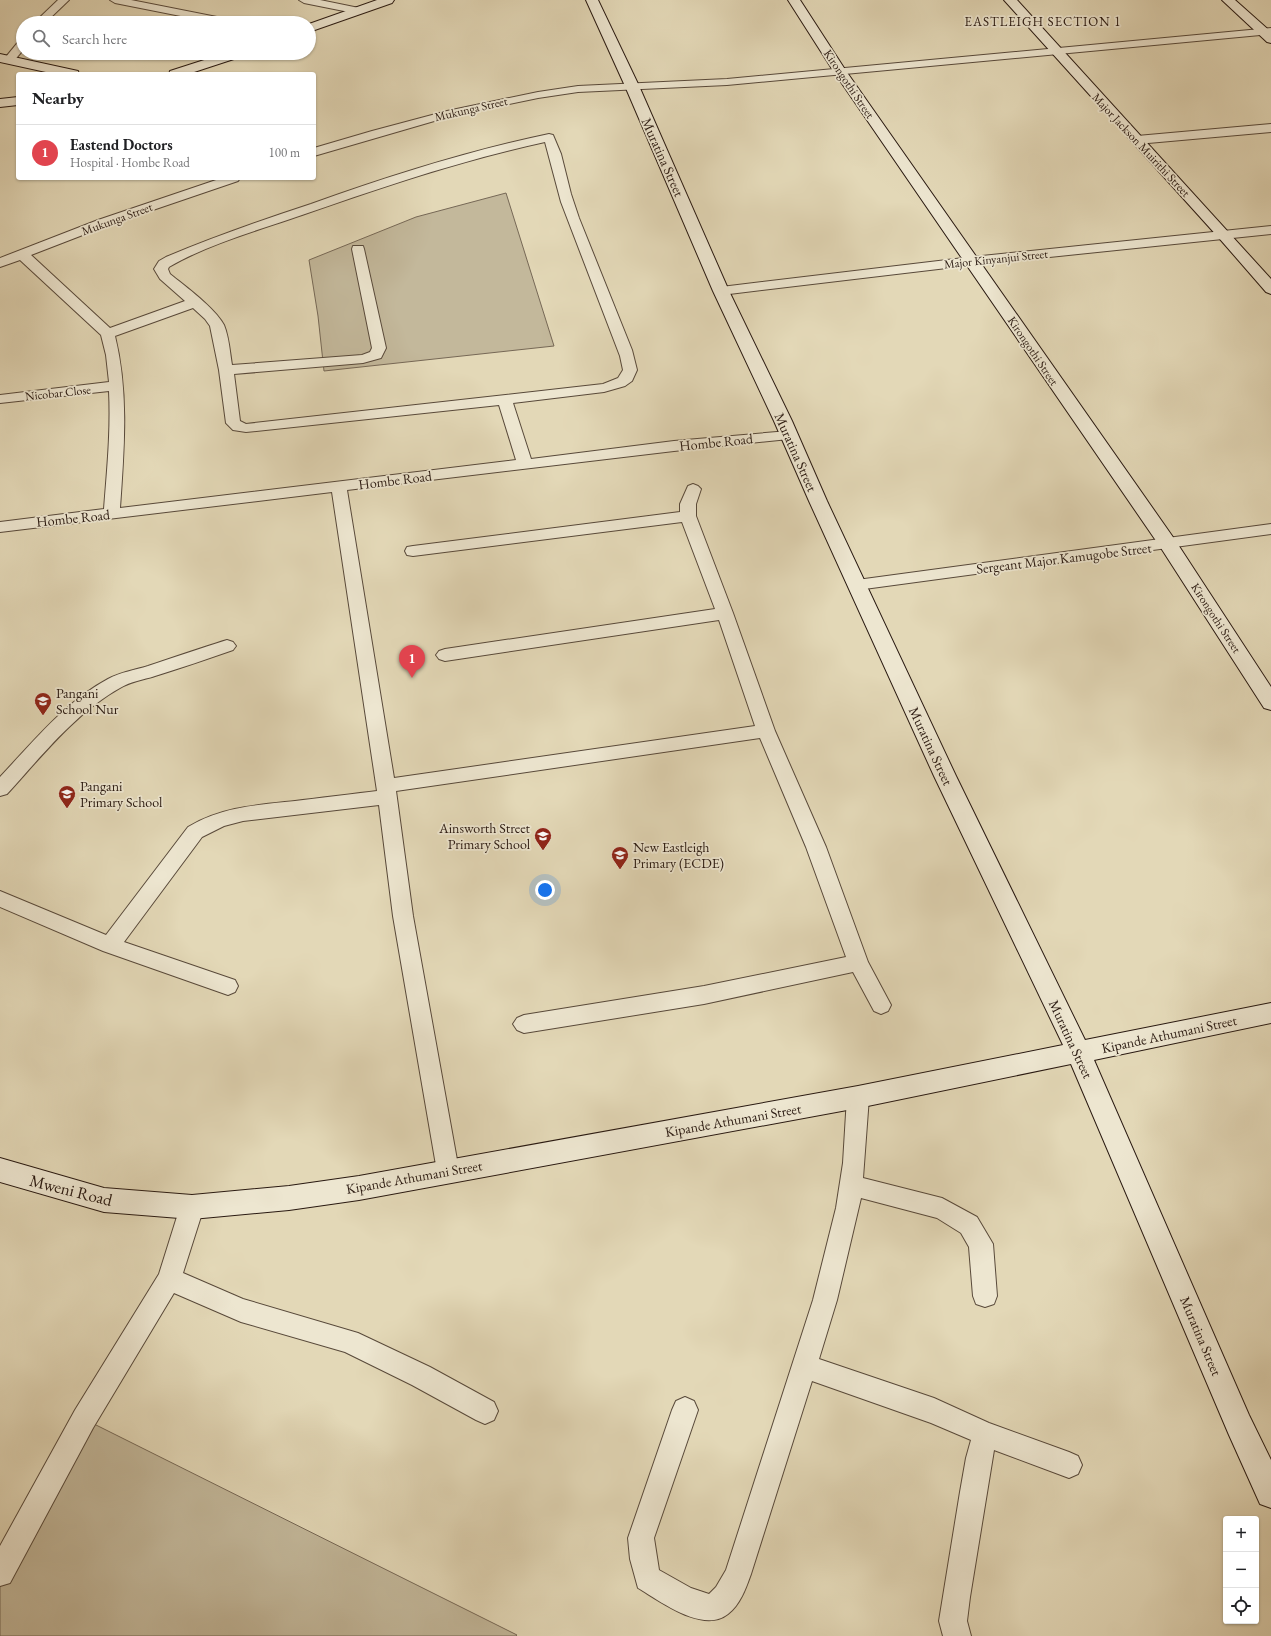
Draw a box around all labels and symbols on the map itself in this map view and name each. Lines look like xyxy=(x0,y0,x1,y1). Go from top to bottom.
district label: EASTLEIGH SECTION 1 xyxy=(965,13,1121,30)
street label: Kirongothi Street xyxy=(820,46,878,122)
street label: Major Jackson Muirithi Street xyxy=(1088,89,1194,201)
street label: Mukunga Street xyxy=(433,93,509,125)
street label: Muratina Street xyxy=(638,115,689,200)
street label: Mukunga Street xyxy=(79,199,155,239)
street label: Major Kinyanjui Street xyxy=(943,246,1049,272)
street label: Kirongothi Street xyxy=(1004,313,1062,389)
street label: Nicobar Close xyxy=(24,382,92,404)
street label: Muratina Street xyxy=(771,410,822,495)
street label: Hombe Road xyxy=(678,429,755,455)
street label: Hombe Road xyxy=(357,466,434,493)
street label: Hombe Road xyxy=(35,505,112,531)
street label: Sergeant Major Kamugobe Street xyxy=(975,538,1153,578)
street label: Kirongothi Street xyxy=(1187,580,1245,656)
pin: 1 xyxy=(399,645,425,678)
place label: Pangani School Nur xyxy=(56,684,119,718)
school or university icon: Pangani School Nur xyxy=(33,691,53,716)
street label: Muratina Street xyxy=(905,704,957,789)
place label: Pangani Primary School xyxy=(80,777,163,811)
school or university icon: Pangani Primary School xyxy=(57,784,77,809)
place label: Ainsworth Street Primary School xyxy=(438,819,531,853)
school or university icon: Ainsworth Street Primary School xyxy=(533,826,553,851)
place label: New Eastleigh Primary (ECDE) xyxy=(633,838,724,872)
school or university icon: New Eastleigh Primary (ECDE) xyxy=(610,845,630,870)
your location xyxy=(535,880,555,900)
street label: Muratina Street xyxy=(1045,997,1097,1082)
street label: Kipande Athumani Street xyxy=(1100,1011,1239,1057)
street label: Kipande Athumani Street xyxy=(664,1099,803,1141)
street label: Kipande Athumani Street xyxy=(345,1156,484,1198)
street label: Mweni Road xyxy=(27,1169,115,1211)
street label: Muratina Street xyxy=(1176,1294,1226,1379)

